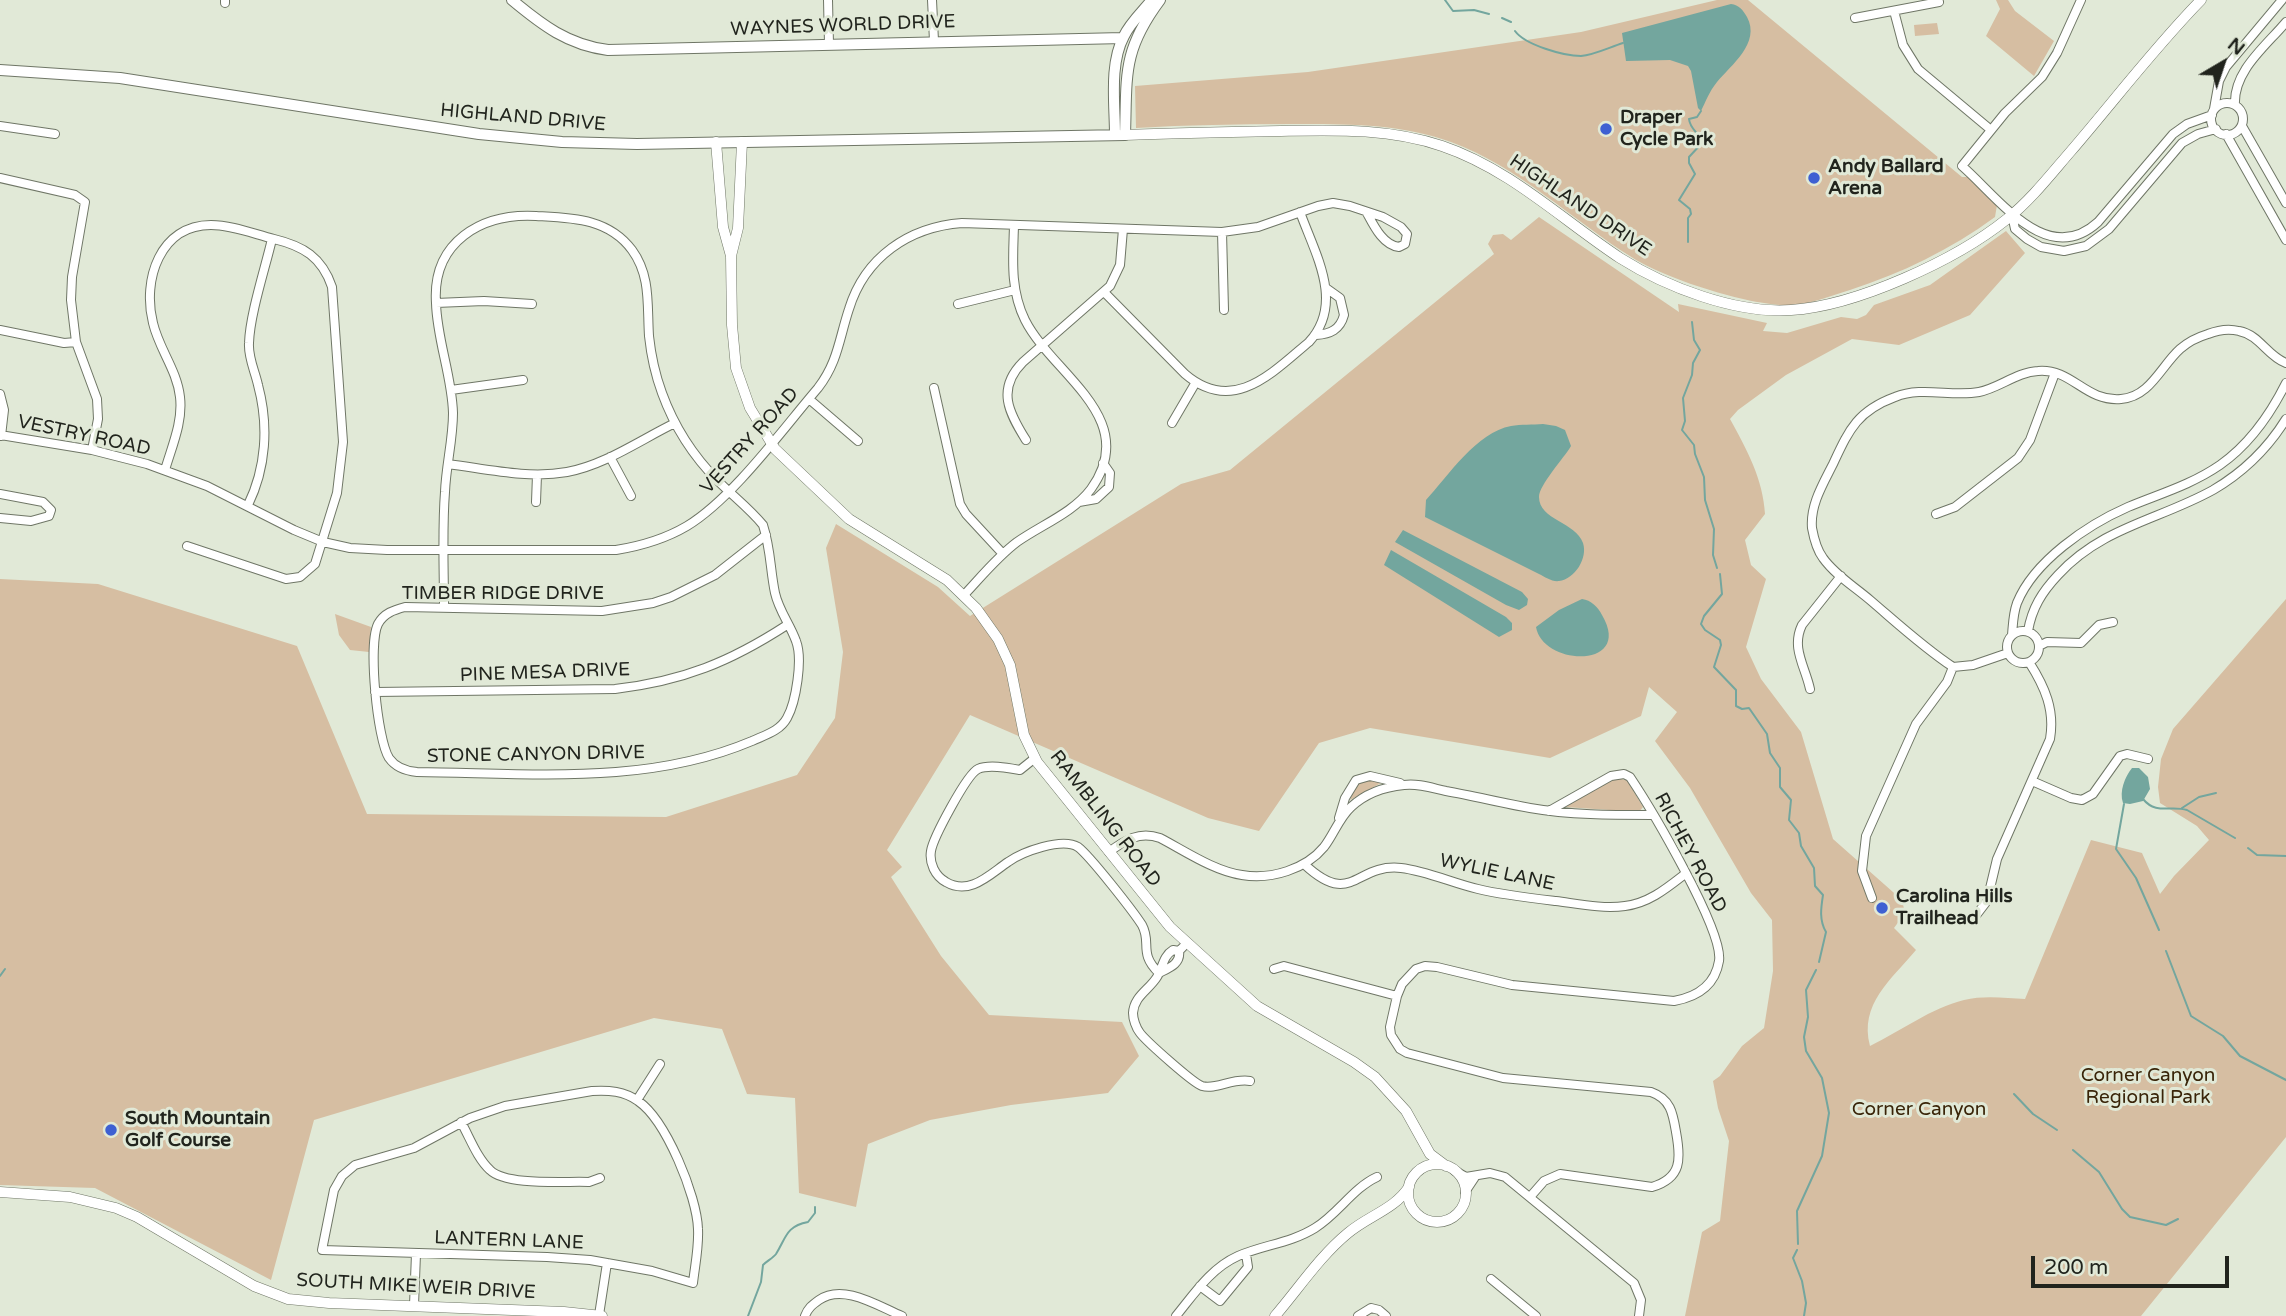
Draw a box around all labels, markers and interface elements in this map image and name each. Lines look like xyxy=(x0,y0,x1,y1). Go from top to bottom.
street label: WAYNES WORLD DRIVE xyxy=(730,11,956,41)
north arrow xyxy=(2188,28,2258,98)
text: N xyxy=(2223,33,2249,60)
street label: HIGHLAND DRIVE xyxy=(439,99,607,137)
place label: Draper Cycle Park xyxy=(1620,107,1713,151)
marker: Draper Cycle Park xyxy=(1598,121,1614,137)
street label: HIGHLAND DRIVE xyxy=(1505,150,1655,262)
place label: Andy Ballard Arena xyxy=(1828,156,1944,200)
marker: Andy Ballard Arena xyxy=(1806,170,1822,186)
street label: VESTRY ROAD xyxy=(696,383,804,499)
street label: VESTRY ROAD xyxy=(15,411,153,461)
street label: TIMBER RIDGE DRIVE xyxy=(402,583,604,605)
street label: PINE MESA DRIVE xyxy=(459,659,631,687)
street label: STONE CANYON DRIVE xyxy=(427,742,645,768)
street label: RAMBLING ROAD xyxy=(1045,746,1165,892)
street label: RICHEY ROAD xyxy=(1649,789,1731,917)
street label: WYLIE LANE xyxy=(1437,850,1557,896)
place label: Carolina Hills Trailhead xyxy=(1896,886,2013,930)
marker: Carolina Hills Trailhead xyxy=(1874,900,1890,916)
park label: Corner Canyon Regional Park xyxy=(2081,1065,2215,1109)
park label: Corner Canyon xyxy=(1852,1099,1986,1121)
place label: South Mountain Golf Course xyxy=(125,1108,270,1152)
marker: South Mountain Golf Course xyxy=(103,1122,119,1138)
street label: LANTERN LANE xyxy=(434,1227,584,1255)
scale bar xyxy=(2034,1242,2232,1286)
text: 200 m xyxy=(2044,1255,2108,1280)
street label: SOUTH MIKE WEIR DRIVE xyxy=(296,1269,536,1305)

